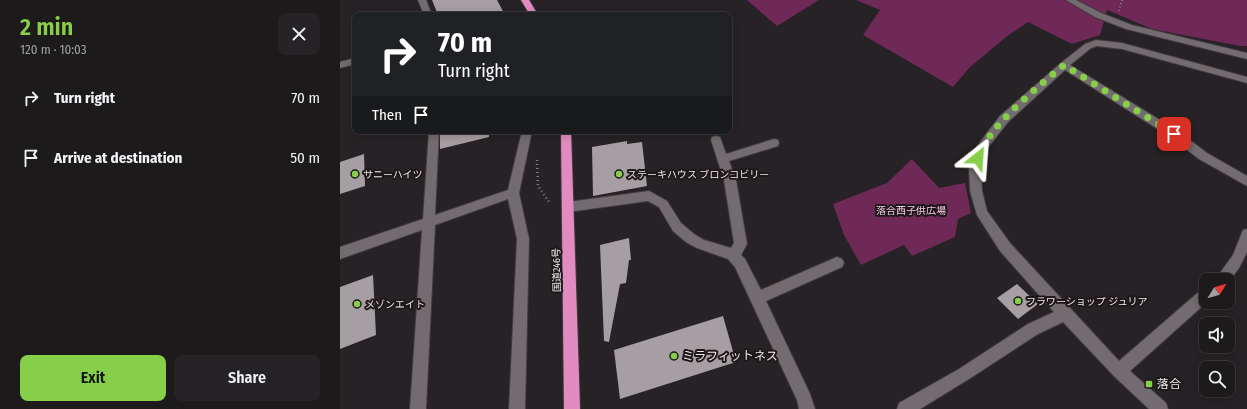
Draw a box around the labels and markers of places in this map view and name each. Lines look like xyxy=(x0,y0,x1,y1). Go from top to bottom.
pin xyxy=(1157,117,1191,151)
marker: サニーハイツ xyxy=(350,169,360,179)
place label: サニーハイツ xyxy=(363,169,423,181)
marker: ステーキハウス ブロンコビリー xyxy=(614,169,624,179)
place label: ステーキハウス ブロンコビリー xyxy=(627,169,769,181)
marker: フラワーショップ ジュリア xyxy=(1013,296,1023,306)
place label: フラワーショップ ジュリア xyxy=(1026,296,1147,308)
marker: メゾンエイト xyxy=(352,299,362,309)
place label: メゾンエイト xyxy=(365,299,425,311)
place label: ミラフィットネス xyxy=(682,349,778,363)
marker: ミラフィットネス xyxy=(669,351,679,361)
place label: 落合 xyxy=(1157,377,1181,391)
marker: 落合 xyxy=(1144,379,1154,389)

